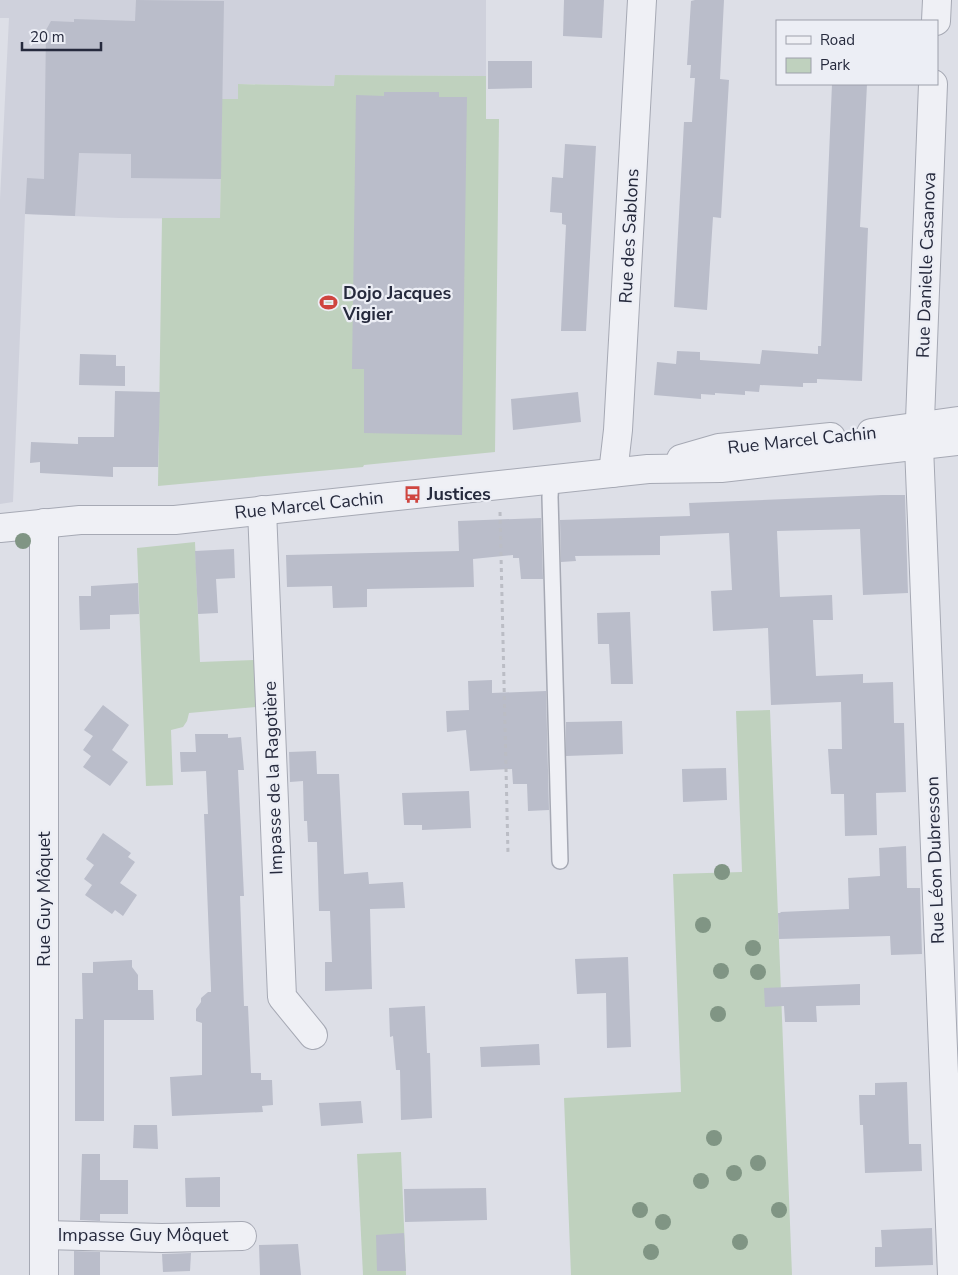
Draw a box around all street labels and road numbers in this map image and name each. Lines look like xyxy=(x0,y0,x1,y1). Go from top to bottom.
street label: Rue des Sablons xyxy=(613,168,645,304)
street label: Rue Danielle Casanova xyxy=(911,171,941,359)
street label: Rue Marcel Cachin xyxy=(726,420,878,460)
street label: Rue Marcel Cachin xyxy=(233,485,385,525)
street label: Impasse de la Ragotière xyxy=(258,681,288,875)
street label: Rue Léon Dubresson xyxy=(920,776,950,944)
street label: Rue Guy Môquet xyxy=(32,831,56,967)
street label: Impasse Guy Môquet xyxy=(58,1223,229,1247)

